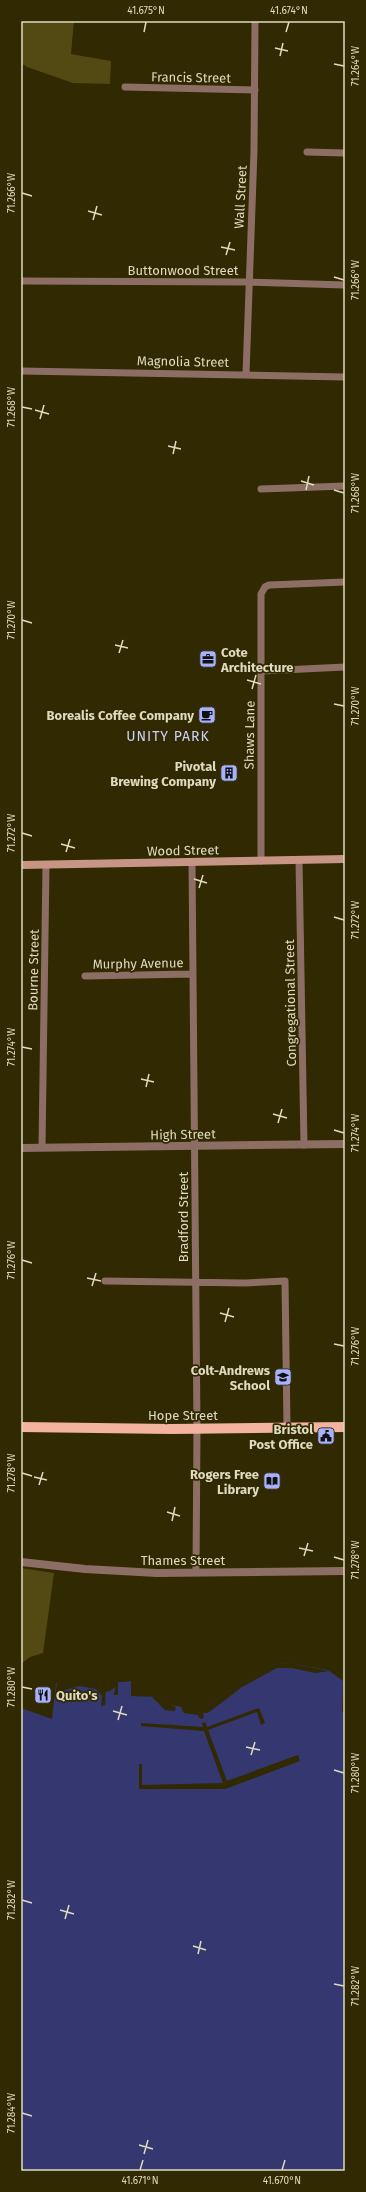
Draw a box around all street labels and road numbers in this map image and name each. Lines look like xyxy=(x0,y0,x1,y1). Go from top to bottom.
street label: Francis Street xyxy=(151,69,231,86)
street label: Wall Street xyxy=(231,165,250,229)
street label: Buttonwood Street xyxy=(128,263,239,278)
street label: Magnolia Street xyxy=(137,353,230,370)
street label: Shaws Lane xyxy=(241,701,258,769)
street label: Wood Street xyxy=(147,842,220,859)
street label: Bourne Street xyxy=(25,929,42,1011)
street label: Congregational Street xyxy=(282,939,299,1067)
street label: Murphy Avenue xyxy=(92,955,184,972)
street label: High Street xyxy=(150,1126,216,1143)
street label: Bradford Street xyxy=(176,1172,191,1262)
street label: Hope Street xyxy=(148,1408,218,1423)
street label: Thames Street xyxy=(141,1553,226,1568)

